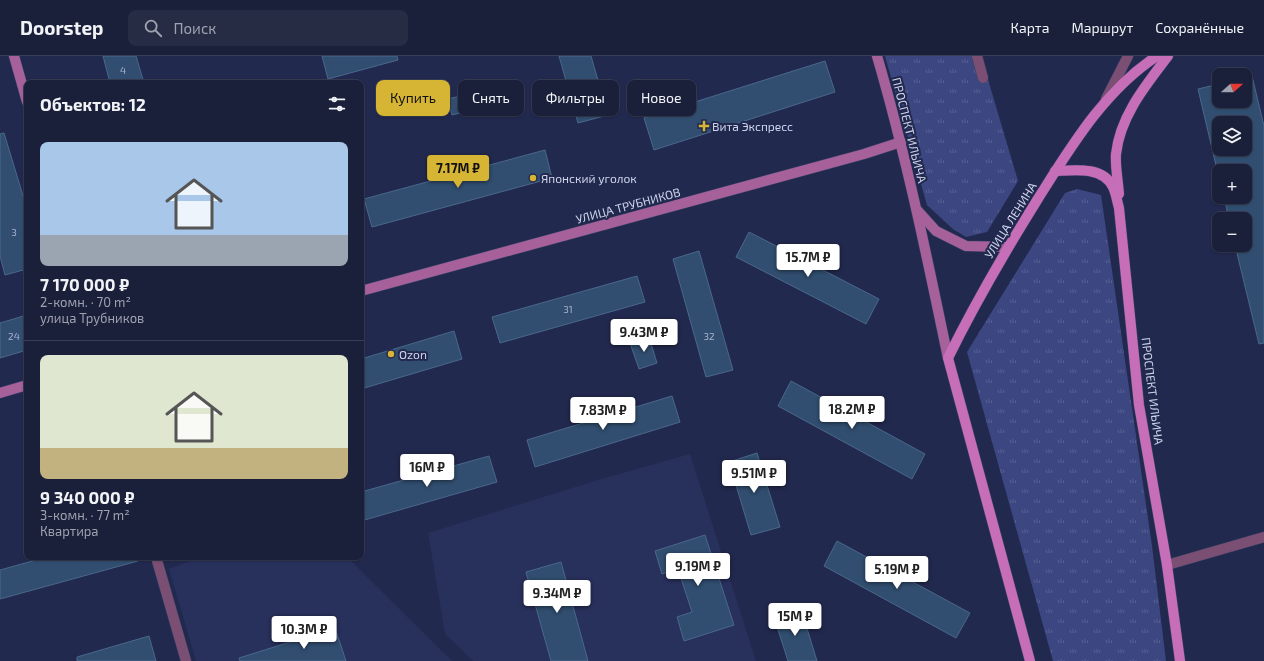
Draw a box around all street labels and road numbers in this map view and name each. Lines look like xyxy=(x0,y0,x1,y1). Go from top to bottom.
street label: ПРОСПЕКТ ИЛЬИЧА xyxy=(890,76,930,185)
street label: УЛИЦА ЛЕНИНА xyxy=(981,179,1039,261)
street label: УЛИЦА ТРУБНИКОВ xyxy=(574,184,682,226)
street label: ПРОСПЕКТ ИЛЬИЧА xyxy=(1139,337,1167,446)

